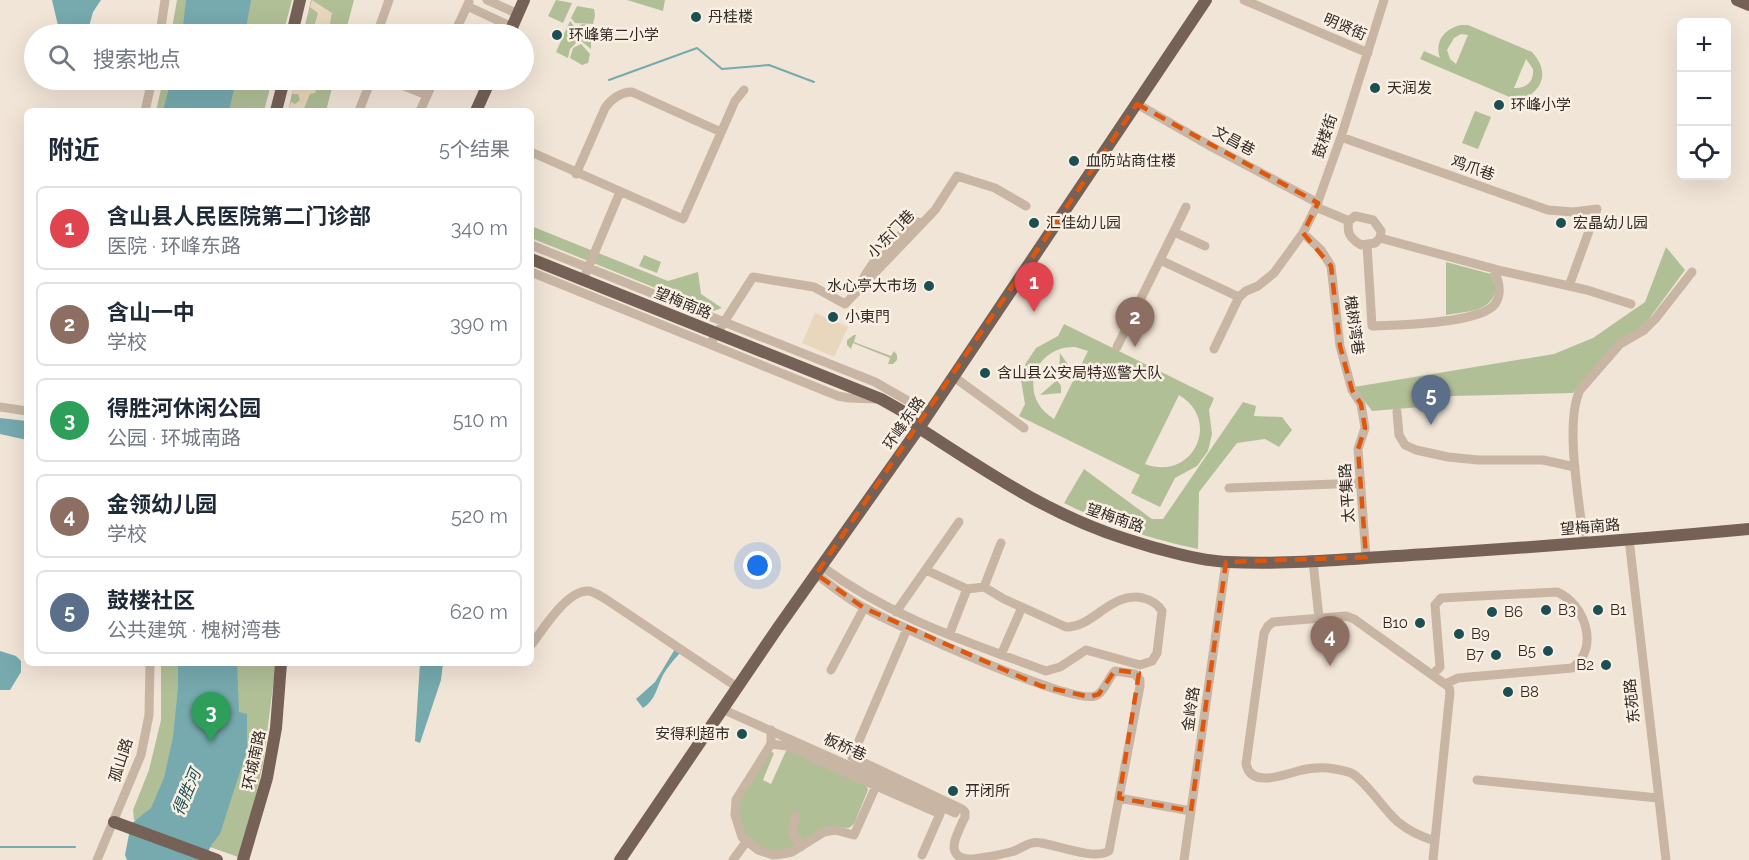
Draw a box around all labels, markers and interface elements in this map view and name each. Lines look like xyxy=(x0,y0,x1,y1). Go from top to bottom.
place label: 丹桂楼 xyxy=(708,8,753,26)
marker: 丹桂楼 xyxy=(689,10,703,24)
street label: 明贤街 xyxy=(1321,10,1369,44)
map controls xyxy=(1677,18,1731,180)
button: + xyxy=(1677,18,1731,72)
search box xyxy=(24,24,534,90)
place label: 环峰第二小学 xyxy=(569,26,659,44)
marker: 环峰第二小学 xyxy=(550,28,564,42)
icon: search xyxy=(45,41,78,74)
text: 搜索地点 xyxy=(93,46,181,72)
button: − xyxy=(1677,72,1731,126)
place label: 天润发 xyxy=(1387,79,1432,97)
marker: 天润发 xyxy=(1368,81,1382,95)
place label: 环峰小学 xyxy=(1511,96,1571,114)
marker: 环峰小学 xyxy=(1492,98,1506,112)
street label: 鼓楼街 xyxy=(1309,112,1341,160)
street label: 文昌巷 xyxy=(1210,122,1258,160)
button: locate xyxy=(1677,126,1731,180)
text: 附近 xyxy=(48,135,100,165)
text: 5个结果 xyxy=(439,137,510,161)
place label: 血防站商住楼 xyxy=(1086,152,1176,170)
street label: 鸡爪巷 xyxy=(1449,152,1497,184)
marker: 血防站商住楼 xyxy=(1067,154,1081,168)
text: 含山县人民医院第二门诊部 xyxy=(107,203,371,229)
street label: 小东门巷 xyxy=(864,206,918,262)
place label: 汇佳幼儿园 xyxy=(1046,214,1121,232)
place label: 宏晶幼儿园 xyxy=(1573,214,1648,232)
text: 1 xyxy=(65,216,74,240)
text: 340 m xyxy=(451,216,508,240)
marker: 汇佳幼儿园 xyxy=(1027,216,1041,230)
marker: 宏晶幼儿园 xyxy=(1554,216,1568,230)
text: 医院 · 环峰东路 xyxy=(107,234,241,258)
pin: 1 xyxy=(1014,262,1054,312)
place label: 水心亭大市场 xyxy=(827,277,917,295)
marker: 水心亭大市场 xyxy=(922,279,936,293)
street label: 望梅南路 xyxy=(652,283,714,323)
street label: 槐树湾巷 xyxy=(1341,294,1367,356)
pin: 2 xyxy=(1116,298,1154,347)
text: 含山一中 xyxy=(107,299,195,325)
place label: 小東門 xyxy=(845,308,890,326)
marker: 小東門 xyxy=(826,310,840,324)
text: 2 xyxy=(64,312,75,336)
text: 390 m xyxy=(450,312,508,336)
text: 学校 xyxy=(107,330,147,354)
place label: 含山县公安局特巡警大队 xyxy=(997,364,1162,382)
marker: 含山县公安局特巡警大队 xyxy=(978,366,992,380)
pin: 5 xyxy=(1412,376,1450,425)
street label: 环峰东路 xyxy=(879,393,929,453)
text: 得胜河休闲公园 xyxy=(107,395,261,421)
text: 3 xyxy=(64,408,75,432)
text: 510 m xyxy=(453,408,508,432)
text: 公园 · 环城南路 xyxy=(107,426,241,450)
street label: 太平集路 xyxy=(1336,462,1358,524)
text: 金领幼儿园 xyxy=(107,491,217,517)
street label: 望梅南路 xyxy=(1084,500,1146,536)
text: 4 xyxy=(64,504,75,528)
text: 520 m xyxy=(451,504,508,528)
street label: 望梅南路 xyxy=(1559,515,1621,539)
text: 学校 xyxy=(107,522,147,546)
your location xyxy=(743,551,772,580)
text: 鼓楼社区 xyxy=(107,587,195,613)
text: 5 xyxy=(64,600,75,624)
text: 620 m xyxy=(450,600,508,624)
place label: B3 xyxy=(1558,601,1576,619)
place label: B1 xyxy=(1610,601,1627,619)
place label: B6 xyxy=(1504,603,1523,621)
marker: B3 xyxy=(1539,603,1553,617)
marker: B1 xyxy=(1591,603,1605,617)
marker: B6 xyxy=(1485,605,1499,619)
place label: B10 xyxy=(1382,614,1408,632)
pin: 4 xyxy=(1310,616,1350,666)
marker: B10 xyxy=(1413,616,1427,630)
text: 公共建筑 · 槐树湾巷 xyxy=(107,618,281,642)
place label: B9 xyxy=(1471,625,1490,643)
marker: B9 xyxy=(1452,627,1466,641)
place label: B5 xyxy=(1518,642,1536,660)
marker: B5 xyxy=(1541,644,1555,658)
place label: B7 xyxy=(1466,646,1484,664)
marker: B7 xyxy=(1489,648,1503,662)
place label: B2 xyxy=(1576,656,1594,674)
marker: B2 xyxy=(1599,658,1613,672)
street label: 东苑路 xyxy=(1621,678,1643,724)
place label: B8 xyxy=(1520,683,1539,701)
street label: 金岭路 xyxy=(1179,685,1203,733)
marker: B8 xyxy=(1501,685,1515,699)
pin: 3 xyxy=(192,692,230,742)
place label: 安得利超市 xyxy=(655,725,730,743)
marker: 安得利超市 xyxy=(735,727,749,741)
street label: 环城南路 xyxy=(239,729,269,791)
street label: 板桥巷 xyxy=(821,730,869,764)
street label: 孤山路 xyxy=(105,736,137,784)
water label: 得胜河 xyxy=(168,764,206,818)
place label: 开闭所 xyxy=(965,782,1010,800)
marker: 开闭所 xyxy=(946,784,960,798)

